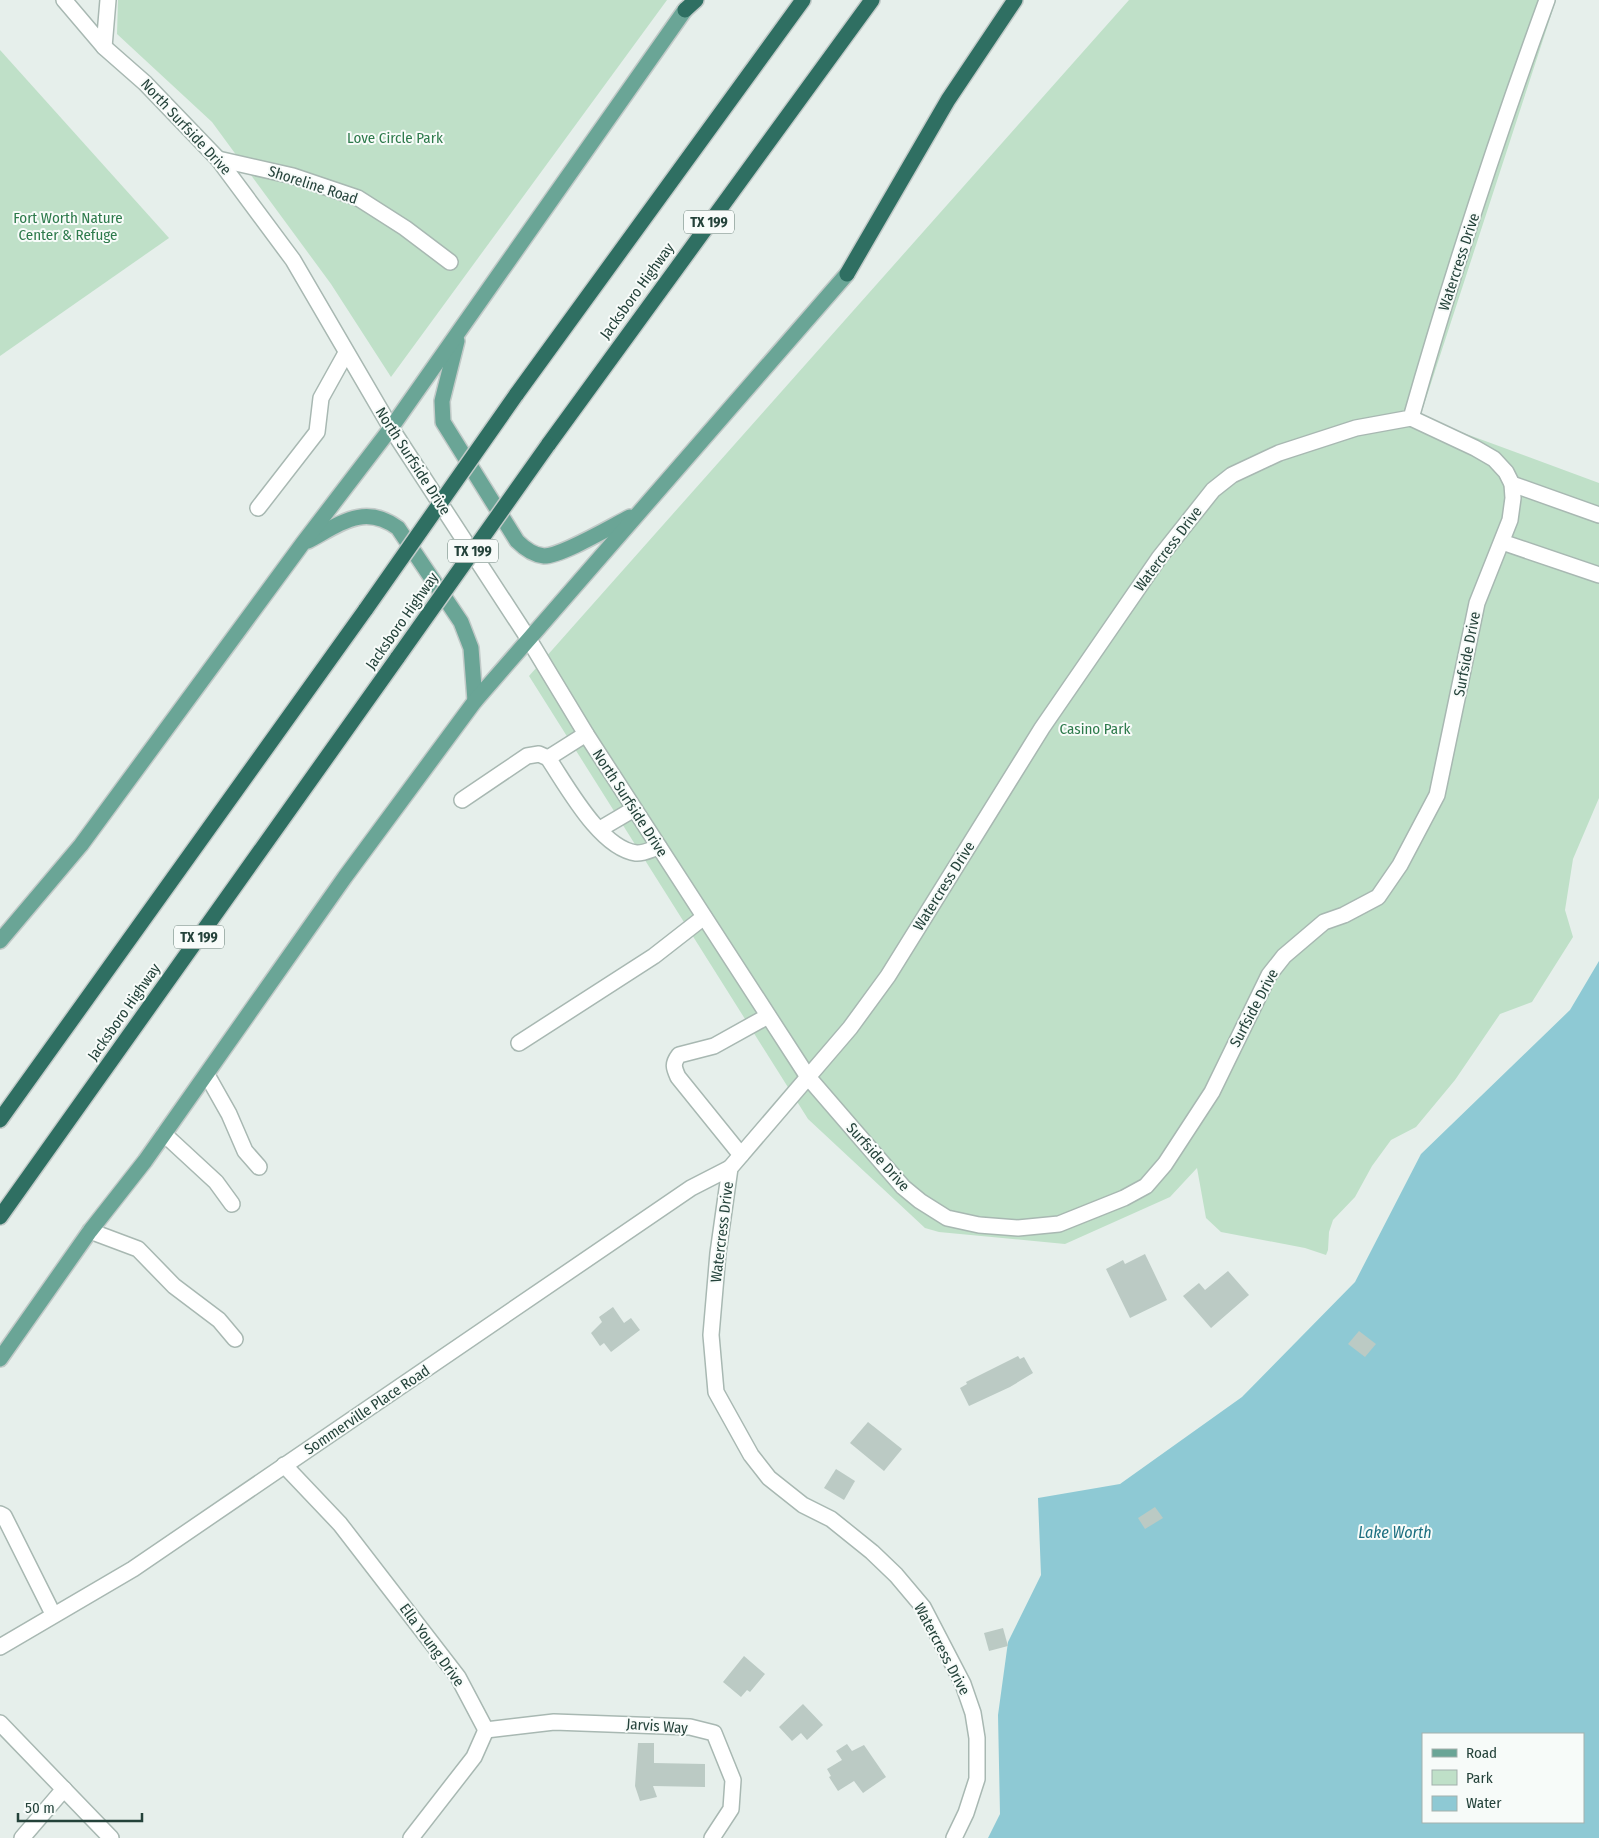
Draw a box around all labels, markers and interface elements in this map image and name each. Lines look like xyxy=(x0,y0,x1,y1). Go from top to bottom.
street label: North Surfside Drive xyxy=(137,75,235,179)
park label: Love Circle Park xyxy=(347,129,443,147)
street label: Shoreline Road xyxy=(266,162,360,208)
park label: Fort Worth Nature Center & Refuge xyxy=(13,209,123,244)
road number: TX 199 xyxy=(684,210,734,233)
street label: Watercress Drive xyxy=(1435,211,1483,313)
street label: Jacksboro Highway xyxy=(596,239,678,343)
street label: North Surfside Drive xyxy=(372,404,454,518)
street label: Watercress Drive xyxy=(1130,503,1206,595)
road number: TX 199 xyxy=(448,540,498,562)
street label: Jacksboro Highway xyxy=(362,569,442,673)
street label: Surfside Drive xyxy=(1450,610,1484,698)
park label: Casino Park xyxy=(1060,720,1130,738)
street label: North Surfside Drive xyxy=(589,746,671,860)
street label: Watercress Drive xyxy=(909,838,979,934)
road number: TX 199 xyxy=(174,926,224,949)
street label: Jacksboro Highway xyxy=(84,960,164,1064)
street label: Surfside Drive xyxy=(1226,966,1282,1050)
street label: Surfside Drive xyxy=(843,1119,913,1195)
street label: Watercress Drive xyxy=(707,1180,737,1284)
street label: Sommerville Place Road xyxy=(301,1361,433,1459)
water label: Lake Worth xyxy=(1358,1523,1432,1542)
street label: Ella Young Drive xyxy=(396,1600,468,1690)
street label: Watercress Drive xyxy=(910,1600,974,1698)
street label: Jarvis Way xyxy=(626,1715,689,1737)
legend xyxy=(1422,1733,1584,1823)
text: Road xyxy=(1466,1744,1497,1762)
text: Park xyxy=(1466,1769,1493,1787)
scale bar xyxy=(18,1790,141,1822)
text: Water xyxy=(1466,1794,1502,1812)
text: 50 m xyxy=(25,1799,55,1817)

